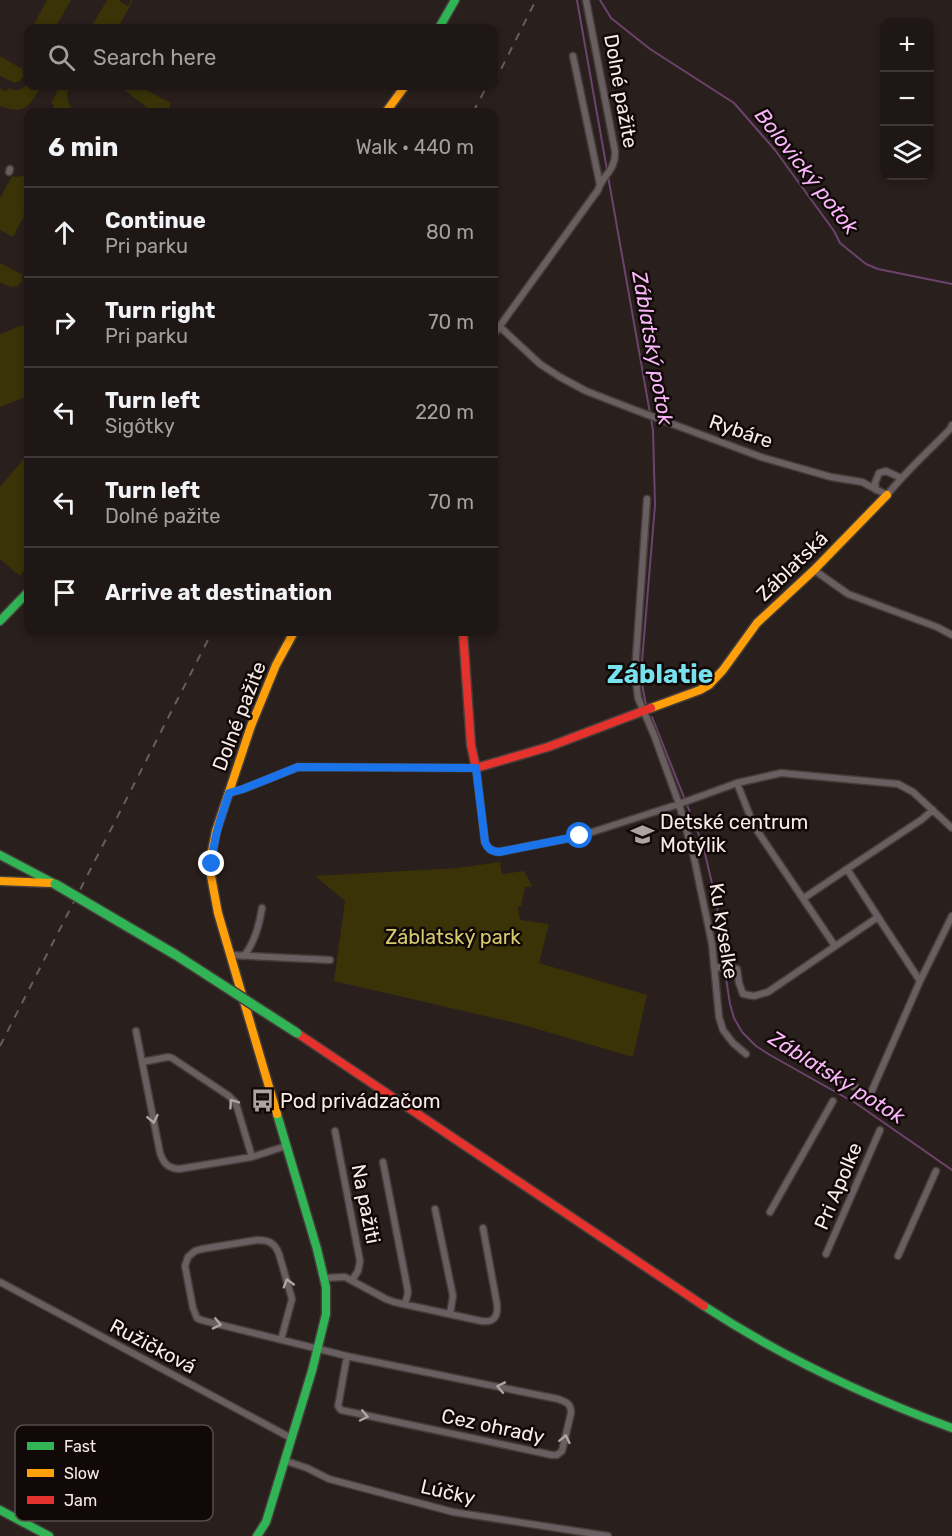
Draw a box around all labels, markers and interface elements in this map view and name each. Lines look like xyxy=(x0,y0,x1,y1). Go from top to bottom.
map controls xyxy=(880,18,934,180)
button: + xyxy=(880,18,934,72)
search box xyxy=(24,24,498,90)
street label: Dolné pažite xyxy=(599,32,643,150)
icon: search xyxy=(45,41,78,74)
text: Search here xyxy=(93,44,216,71)
button: − xyxy=(880,72,934,126)
water label: Bolovický potok xyxy=(750,103,865,240)
button: layers xyxy=(880,126,934,180)
text: 6 min xyxy=(48,132,118,163)
text: Walk · 440 m xyxy=(356,135,474,159)
text: Continue xyxy=(105,207,206,234)
icon: ahead xyxy=(48,216,81,249)
text: 80 m xyxy=(426,220,474,244)
text: Pri parku xyxy=(105,234,188,258)
water label: Záblatský potok xyxy=(627,268,679,428)
text: Turn right xyxy=(105,297,215,324)
icon: right xyxy=(48,306,81,339)
text: 70 m xyxy=(428,310,474,334)
text: Pri parku xyxy=(105,324,188,348)
text: Turn left xyxy=(105,387,200,414)
icon: left xyxy=(48,396,81,429)
text: 220 m xyxy=(415,400,474,424)
street label: Rybáre xyxy=(706,409,776,453)
text: Sigôtky xyxy=(105,414,175,438)
text: Turn left xyxy=(105,477,200,504)
icon: left xyxy=(48,486,81,519)
text: 70 m xyxy=(428,490,474,514)
text: Dolné pažite xyxy=(105,504,220,528)
street label: Záblatská xyxy=(751,526,833,606)
icon: arrive xyxy=(48,576,81,609)
text: Arrive at destination xyxy=(105,579,332,606)
street label: Dolné pažite xyxy=(207,658,271,774)
district label: Záblatie xyxy=(607,659,713,690)
place label: Detské centrum Motýlik xyxy=(660,810,808,857)
school or university icon: Detské centrum Motýlik xyxy=(629,821,655,847)
route start xyxy=(566,822,592,848)
route end xyxy=(198,850,224,876)
street label: Ku kyselke xyxy=(705,881,743,981)
park label: Záblatský park xyxy=(385,925,521,949)
water label: Záblatský potok xyxy=(763,1025,911,1130)
bus stop icon: Pod privádzačom xyxy=(249,1088,275,1114)
place label: Pod privádzačom xyxy=(280,1089,440,1113)
one-way arrow xyxy=(229,1099,240,1110)
one-way arrow xyxy=(146,1114,159,1124)
street label: Pri Apolke xyxy=(809,1139,867,1233)
street label: Na pažiti xyxy=(347,1162,385,1246)
one-way arrow xyxy=(283,1278,295,1289)
street label: Ružičková xyxy=(106,1313,200,1379)
one-way arrow xyxy=(212,1317,222,1330)
one-way arrow xyxy=(496,1381,506,1394)
street label: Cez ohrady xyxy=(439,1403,547,1449)
one-way arrow xyxy=(359,1408,369,1421)
legend xyxy=(15,1425,213,1521)
one-way arrow xyxy=(558,1434,571,1444)
text: Fast xyxy=(64,1437,96,1456)
text: Slow xyxy=(64,1464,100,1483)
street label: Lúčky xyxy=(418,1474,478,1510)
text: Jam xyxy=(64,1491,97,1510)

